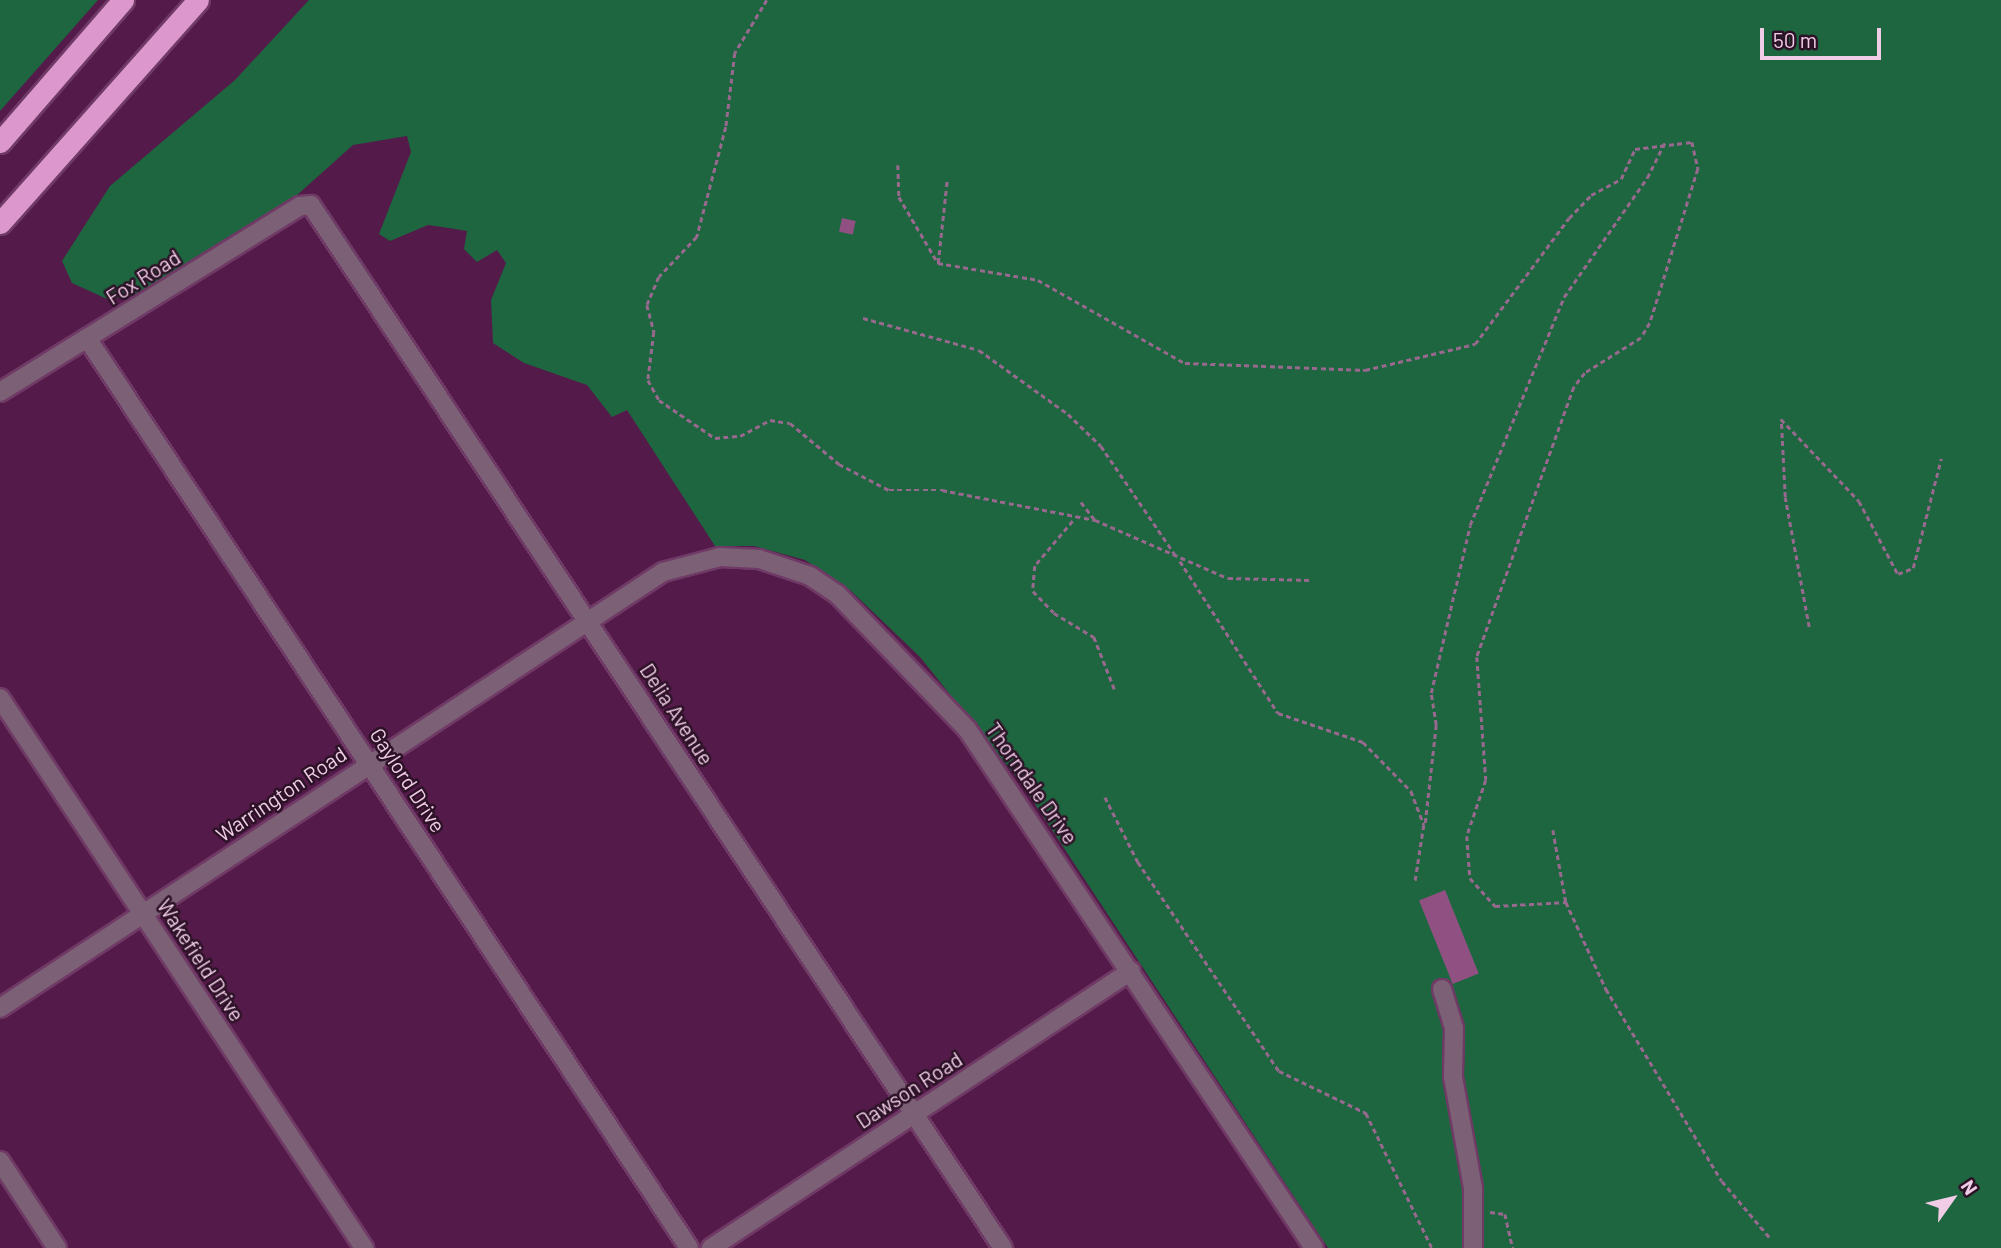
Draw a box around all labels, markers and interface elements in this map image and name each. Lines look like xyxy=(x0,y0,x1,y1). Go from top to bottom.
scale bar xyxy=(1763,14,1884,58)
text: 50 m xyxy=(1773,27,1817,52)
street label: Fox Road xyxy=(101,244,185,310)
street label: Delia Avenue xyxy=(635,658,719,770)
street label: Thorndale Drive xyxy=(981,717,1083,849)
street label: Gaylord Drive xyxy=(365,723,451,837)
street label: Warrington Road xyxy=(211,741,351,847)
street label: Wakefield Drive xyxy=(152,894,250,1026)
street label: Dawson Road xyxy=(851,1046,967,1134)
north arrow xyxy=(1917,1164,1987,1234)
text: N xyxy=(1957,1175,1983,1199)

